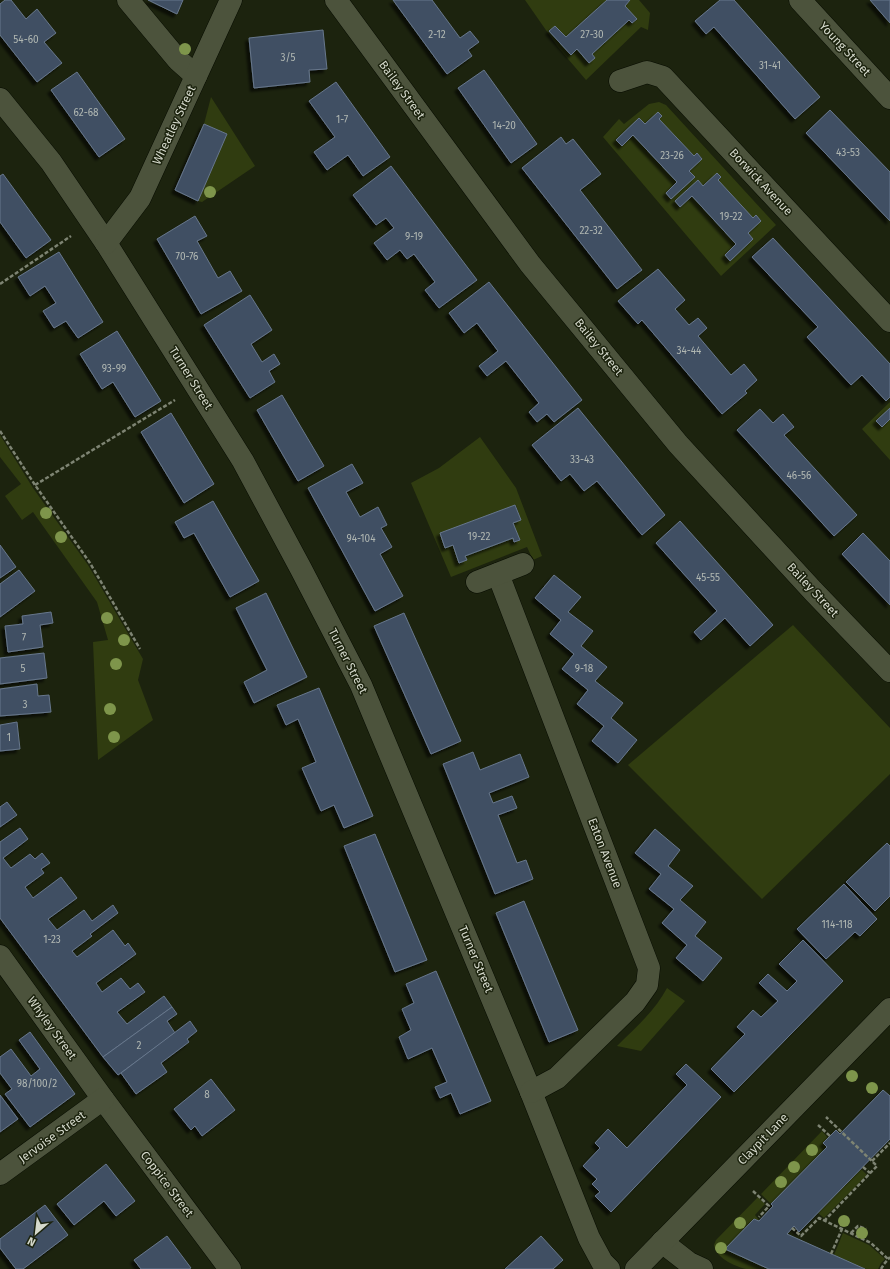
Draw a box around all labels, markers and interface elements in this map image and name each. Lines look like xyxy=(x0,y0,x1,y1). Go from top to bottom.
street label: Young Street xyxy=(816,19,874,79)
house number: 2-12 xyxy=(428,29,446,41)
house number: 27-30 xyxy=(580,29,604,41)
house number: 54-60 xyxy=(13,34,39,46)
house number: 3/5 xyxy=(281,52,295,64)
street label: Bailey Street xyxy=(376,58,428,122)
house number: 31-41 xyxy=(759,60,781,72)
street label: Wheatley Street xyxy=(150,83,199,167)
house number: 62-68 xyxy=(73,107,99,119)
house number: 1-7 xyxy=(336,114,349,126)
house number: 14-20 xyxy=(492,120,516,132)
street label: Borwick Avenue xyxy=(727,146,795,218)
house number: 43-53 xyxy=(836,147,860,159)
house number: 23-26 xyxy=(660,150,684,162)
house number: 19-22 xyxy=(720,211,742,223)
house number: 22-32 xyxy=(579,225,603,237)
house number: 9-19 xyxy=(405,231,423,243)
house number: 70-76 xyxy=(176,251,198,263)
street label: Bailey Street xyxy=(572,316,627,379)
street label: Turner Street xyxy=(166,344,216,413)
house number: 34-44 xyxy=(677,345,702,357)
house number: 93-99 xyxy=(102,363,126,375)
house number: 33-43 xyxy=(570,454,594,466)
house number: 46-56 xyxy=(787,470,811,482)
house number: 19-22 xyxy=(468,531,490,543)
house number: 94-104 xyxy=(346,533,376,545)
street label: Bailey Street xyxy=(784,560,842,620)
house number: 45-55 xyxy=(696,572,720,584)
street label: Turner Street xyxy=(326,626,371,697)
house number: 7 xyxy=(22,632,27,644)
house number: 5 xyxy=(20,663,26,675)
house number: 9-18 xyxy=(575,663,594,675)
house number: 3 xyxy=(23,699,28,711)
house number: 1 xyxy=(7,732,11,744)
street label: Eaton Avenue xyxy=(585,816,625,890)
house number: 114-118 xyxy=(821,919,853,931)
street label: Turner Street xyxy=(456,923,497,995)
house number: 1-23 xyxy=(43,934,61,946)
street label: Whyley Street xyxy=(24,994,80,1063)
house number: 2 xyxy=(137,1040,142,1052)
house number: 98/100/2 xyxy=(17,1078,57,1090)
house number: 8 xyxy=(204,1089,210,1101)
street label: Jervoise Street xyxy=(16,1108,89,1166)
street label: Claypit Lane xyxy=(735,1110,791,1168)
street label: Coppice Street xyxy=(138,1148,197,1220)
north arrow xyxy=(16,1213,56,1253)
text: N xyxy=(25,1234,38,1249)

